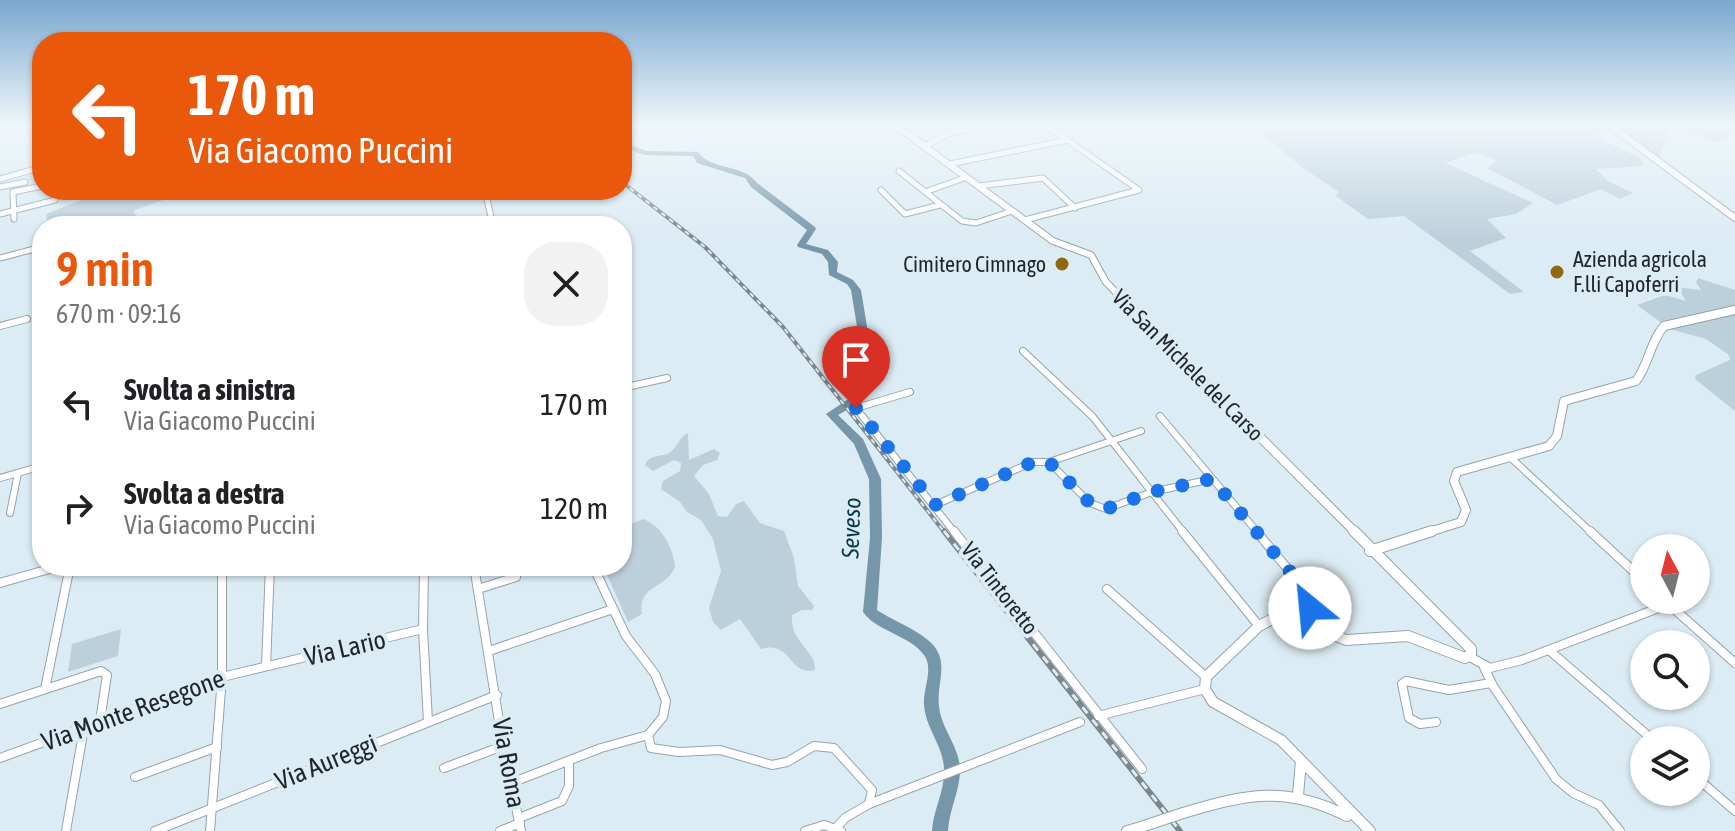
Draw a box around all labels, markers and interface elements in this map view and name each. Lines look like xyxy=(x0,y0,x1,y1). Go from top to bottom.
text: 170 m xyxy=(188,63,315,127)
icon: left xyxy=(56,64,160,168)
text: Via Giacomo Puccini xyxy=(188,129,453,171)
text: 9 min xyxy=(56,241,154,296)
button: close xyxy=(524,242,608,326)
place label: Azienda agricola F.lli Capoferri xyxy=(1573,246,1707,297)
place label: Cimitero Cimnago xyxy=(903,251,1046,277)
marker: Cimitero Cimnago xyxy=(1053,255,1071,273)
marker: Azienda agricola F.lli Capoferri xyxy=(1548,263,1566,281)
street label: Via San Michele del Carso xyxy=(1107,284,1269,446)
text: 670 m · 09:16 xyxy=(56,299,181,329)
pin xyxy=(822,326,890,408)
icon: arrive xyxy=(834,338,878,382)
text: Svolta a sinistra xyxy=(124,372,296,406)
icon: left xyxy=(56,382,100,426)
text: 170 m xyxy=(540,387,608,421)
text: Via Giacomo Puccini xyxy=(124,406,316,436)
text: Svolta a destra xyxy=(124,476,284,510)
icon: right xyxy=(56,486,100,530)
text: 120 m xyxy=(540,491,608,525)
water label: Seveso xyxy=(836,497,866,560)
text: Via Giacomo Puccini xyxy=(124,510,316,540)
north arrow xyxy=(1630,534,1710,614)
map controls xyxy=(1630,534,1710,806)
street label: Via Tintoretto xyxy=(956,537,1044,639)
position arrow xyxy=(1268,566,1352,650)
street label: Via Lario xyxy=(301,624,389,672)
button: search xyxy=(1630,630,1710,710)
street label: Via Monte Resegone xyxy=(38,663,228,757)
street label: Via Roma xyxy=(486,716,532,810)
button: layers xyxy=(1630,726,1710,806)
street label: Via Aureggi xyxy=(271,728,381,796)

